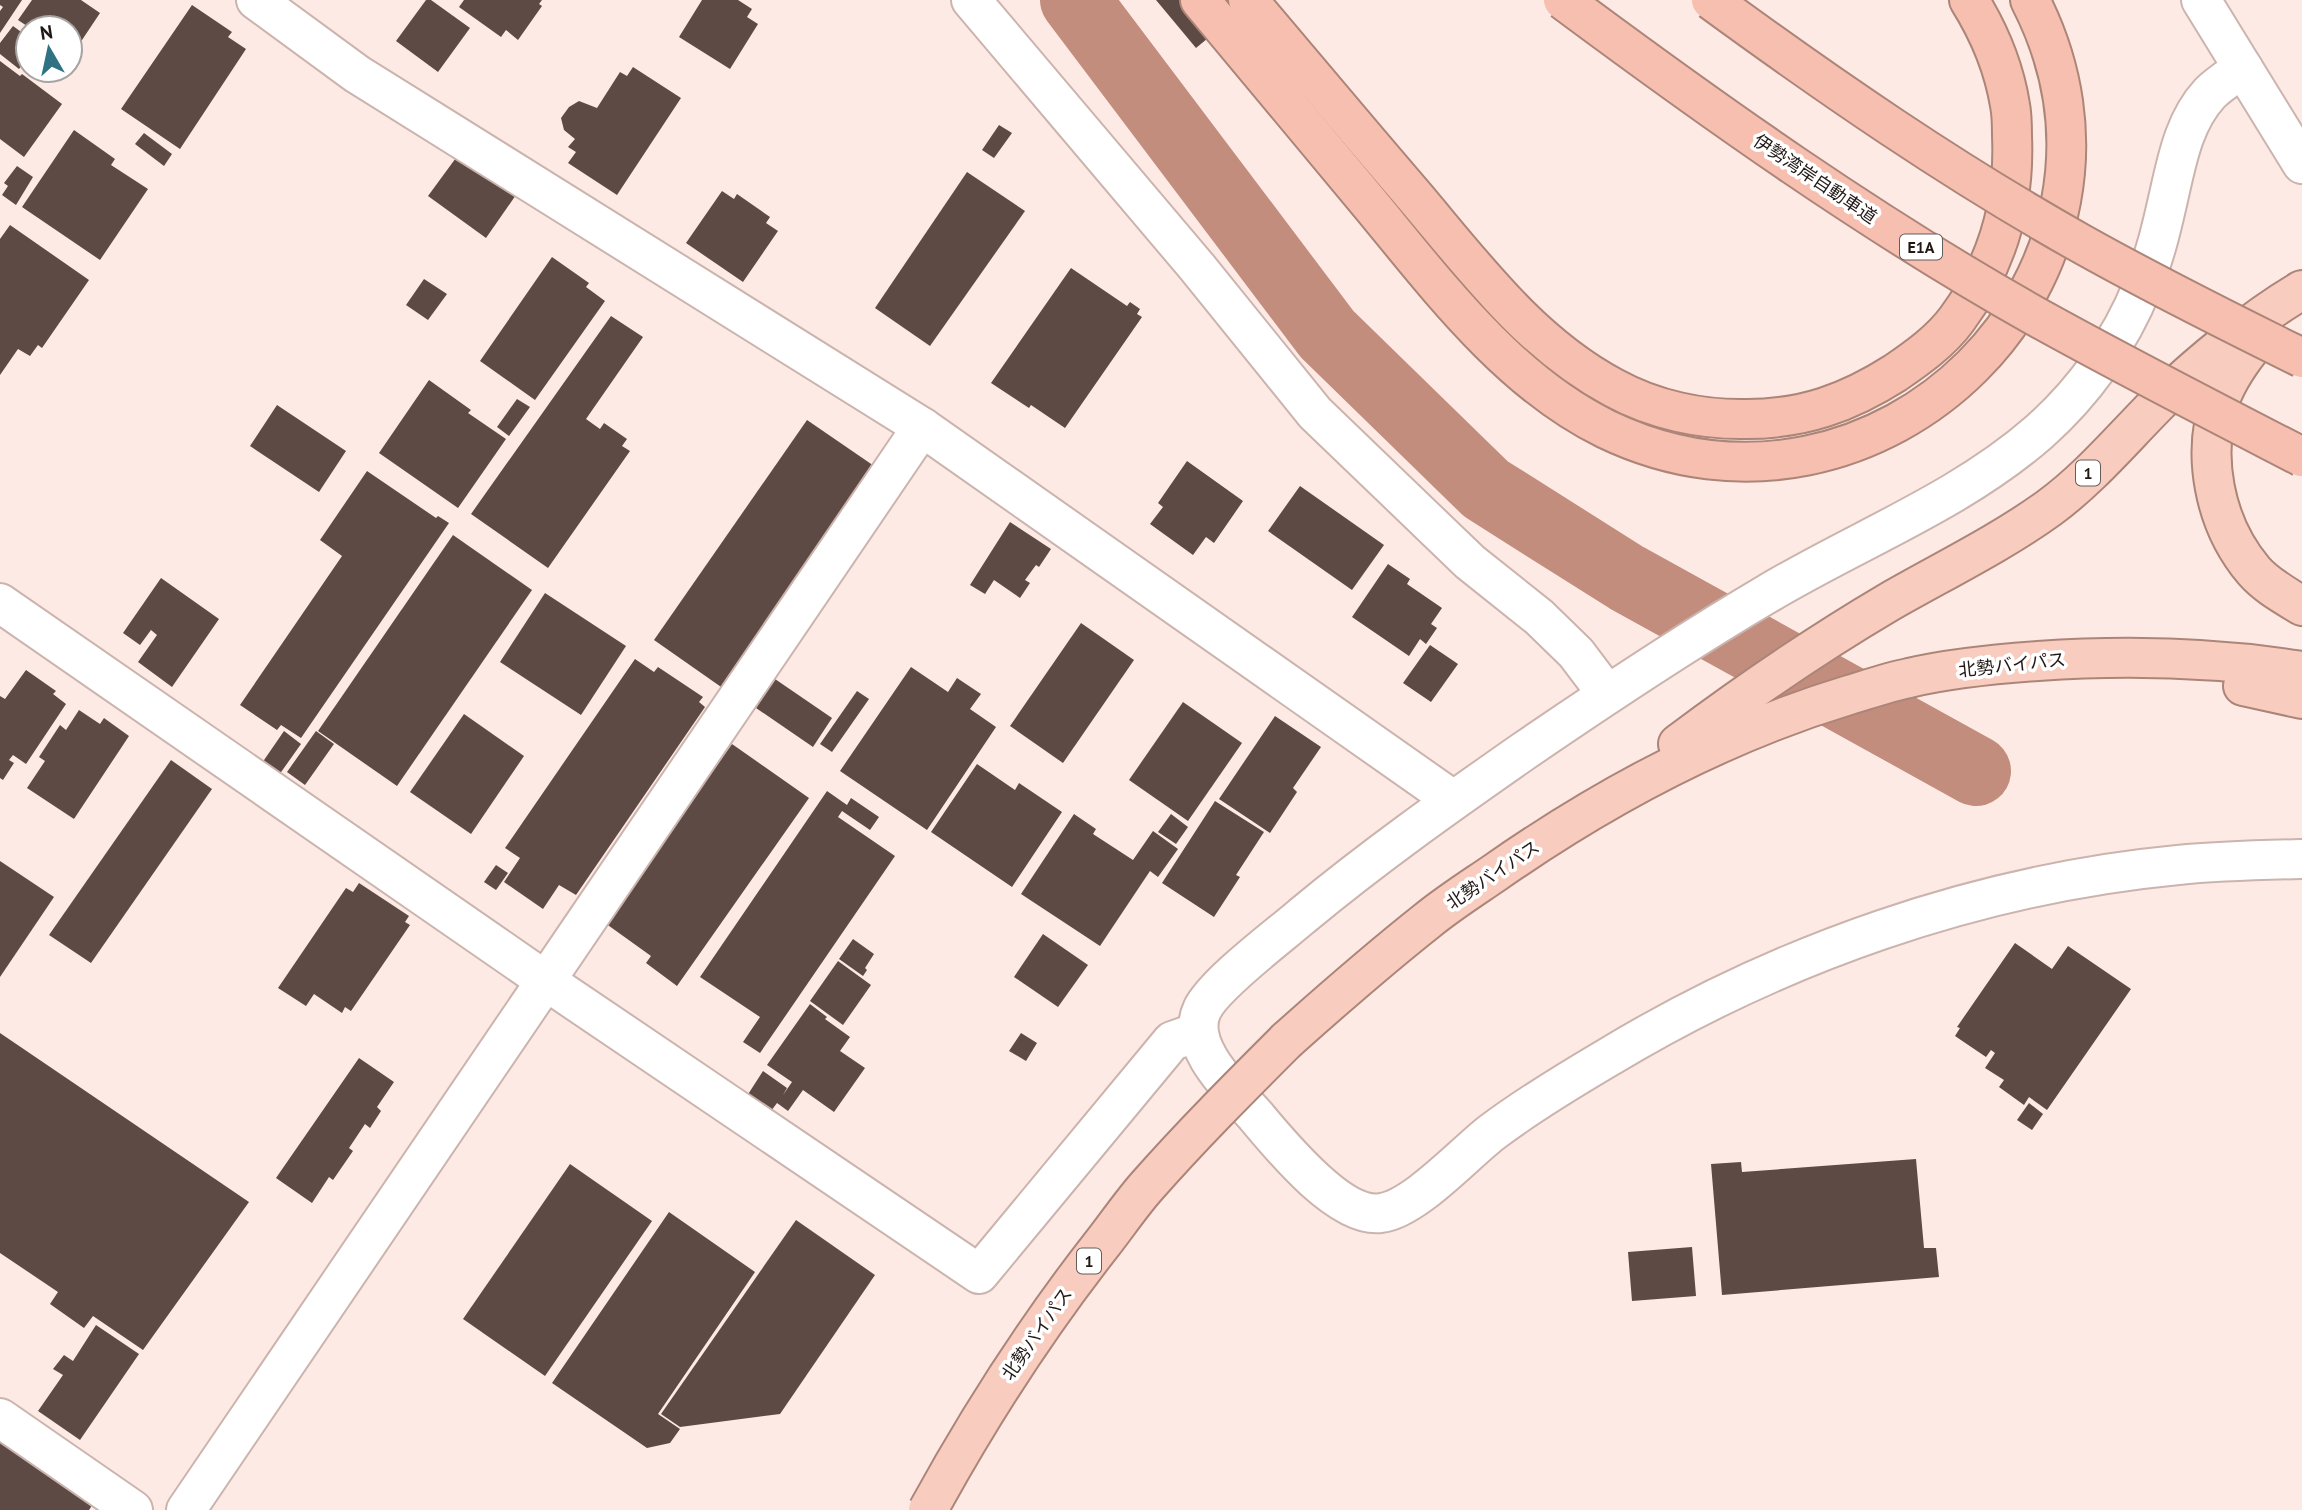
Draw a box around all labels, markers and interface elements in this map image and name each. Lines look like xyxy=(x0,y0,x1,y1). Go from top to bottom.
north arrow xyxy=(14,14,84,84)
text: N xyxy=(38,19,54,45)
street label: 伊勢湾岸自動車道 xyxy=(1749,129,1881,228)
road number: E1A xyxy=(1900,234,1942,260)
road number: 1 xyxy=(2076,460,2100,486)
street label: 北勢バイパス xyxy=(1957,647,2067,682)
street label: 北勢バイパス xyxy=(1442,835,1544,914)
road number: 1 xyxy=(1077,1248,1101,1274)
street label: 北勢バイパス xyxy=(996,1283,1077,1384)

